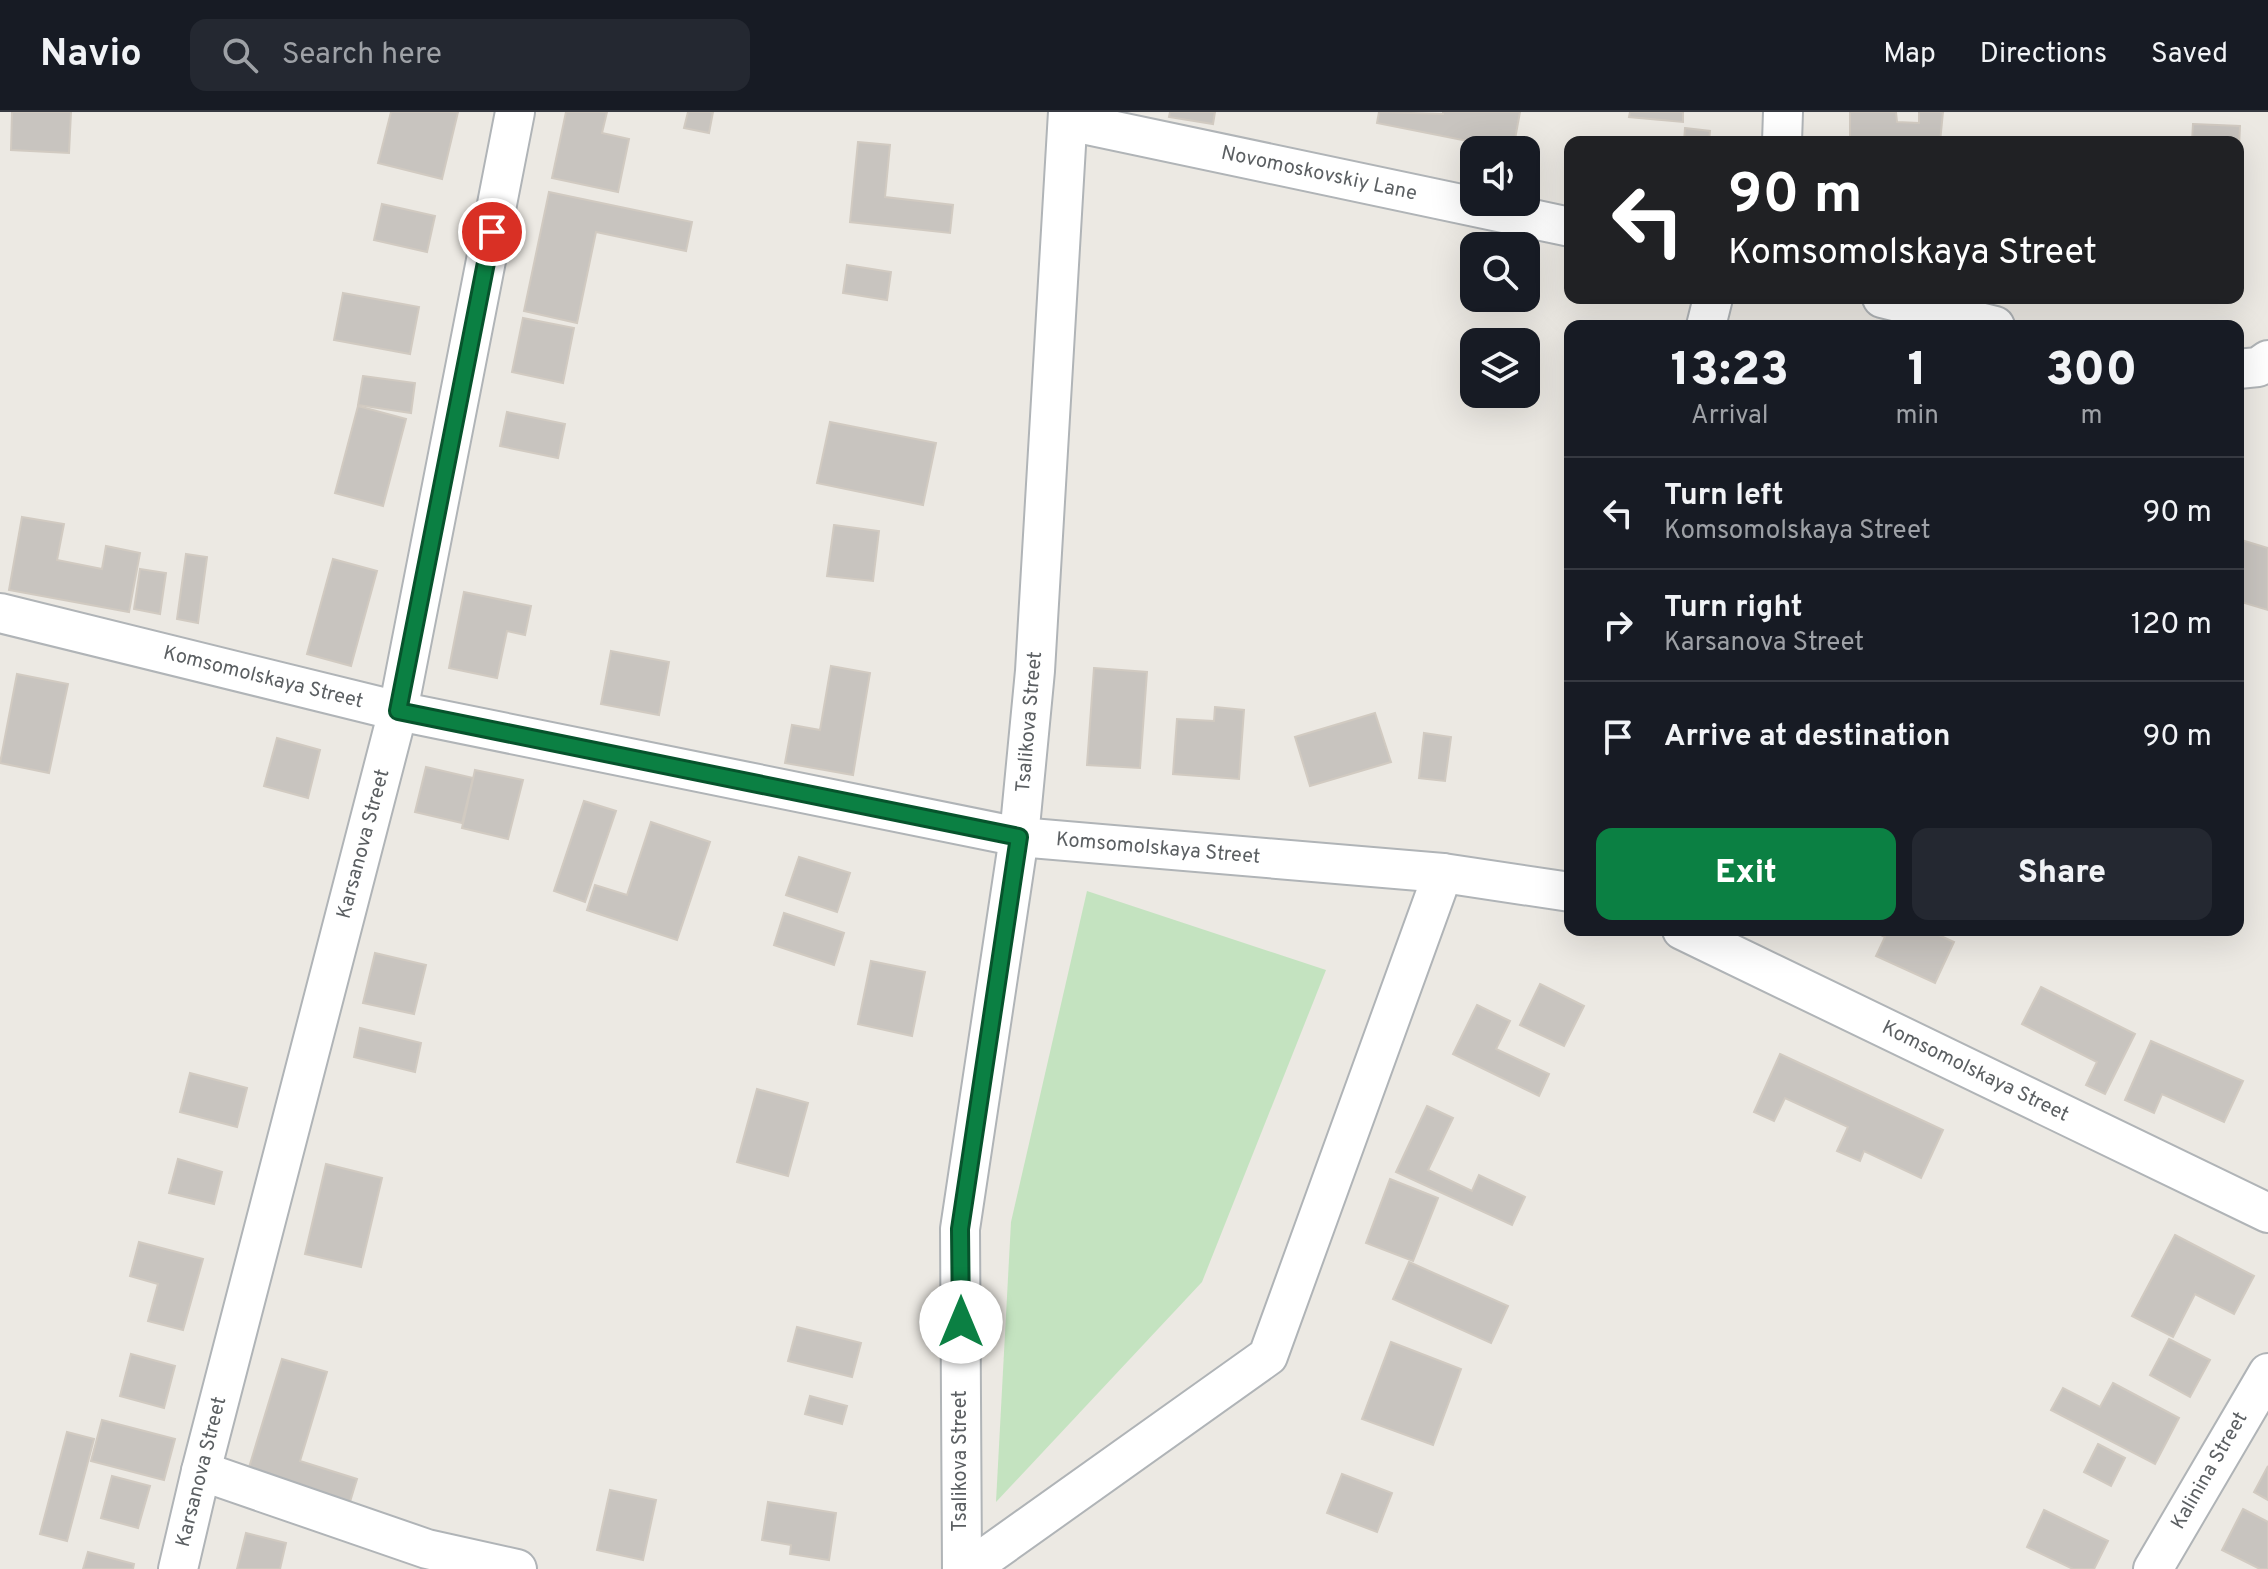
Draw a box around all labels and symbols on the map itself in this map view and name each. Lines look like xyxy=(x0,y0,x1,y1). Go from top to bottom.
street label: Novomoskovskiy Lane xyxy=(1219,141,1419,207)
pin xyxy=(458,198,526,266)
street label: Komsomolskaya Street xyxy=(160,641,366,715)
street label: Tsalikova Street xyxy=(1011,650,1049,794)
street label: Karsanova Street xyxy=(332,766,396,922)
street label: Komsomolskaya Street xyxy=(1055,827,1261,871)
street label: Komsomolskaya Street xyxy=(1877,1015,2073,1129)
position arrow xyxy=(919,1280,1003,1364)
street label: Tsalikova Street xyxy=(948,1390,974,1532)
street label: Karsanova Street xyxy=(171,1394,233,1550)
street label: Kalinina Street xyxy=(2166,1407,2254,1535)

